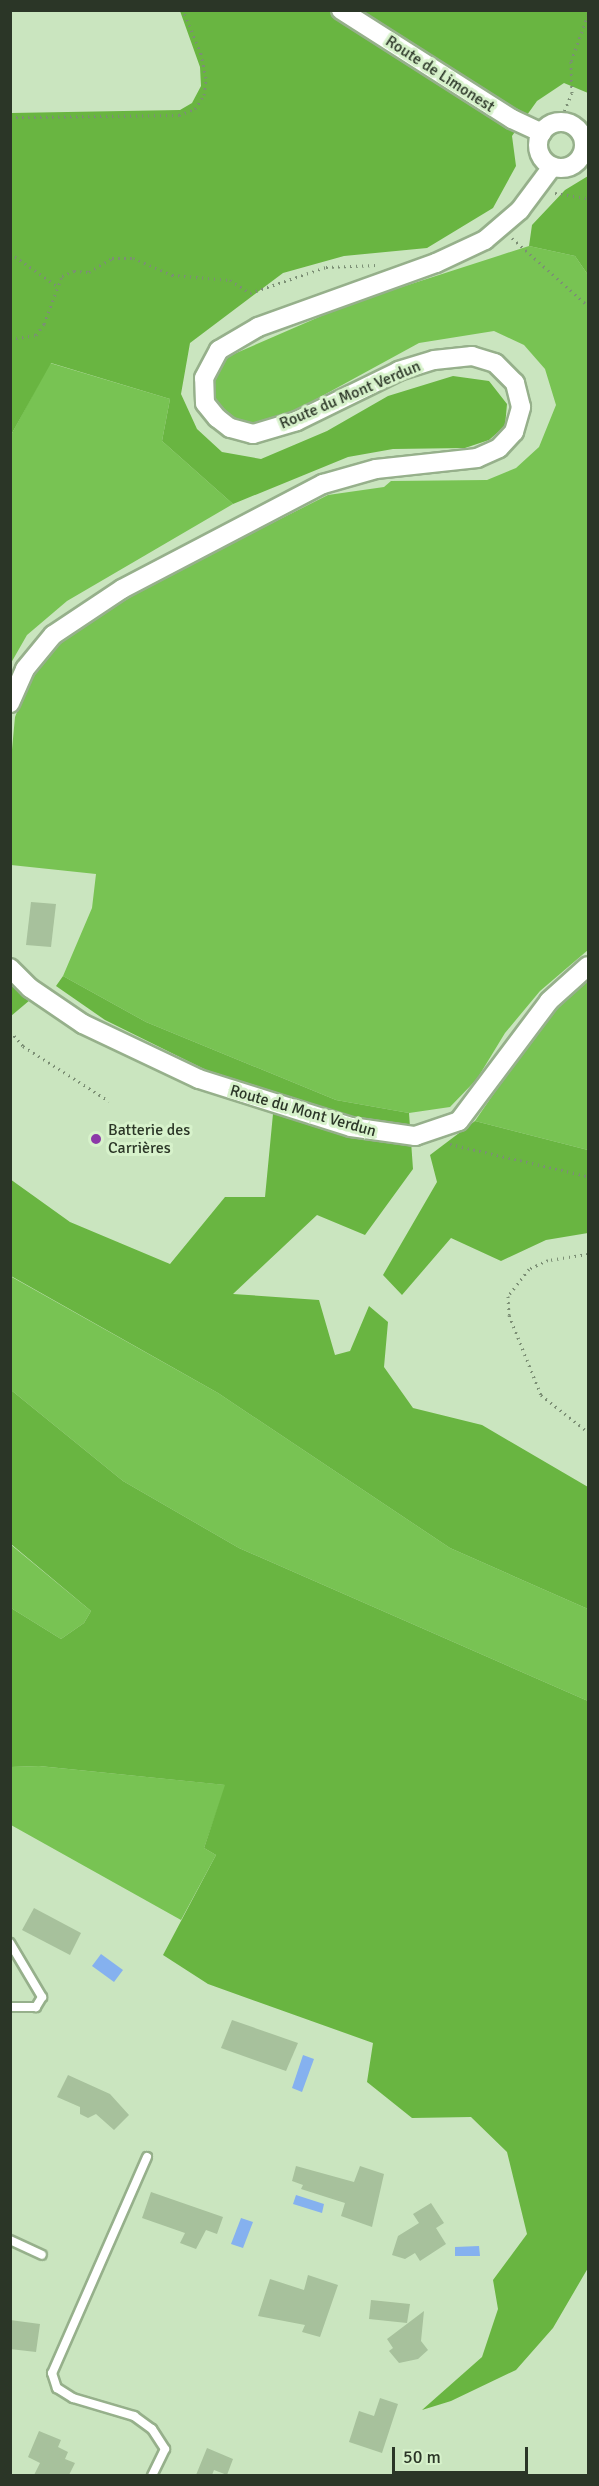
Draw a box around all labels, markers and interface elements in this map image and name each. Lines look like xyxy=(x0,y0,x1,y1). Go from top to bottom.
street label: Route de Limonest xyxy=(382,32,498,116)
street label: Route du Mont Verdun xyxy=(277,357,423,433)
street label: Route du Mont Verdun xyxy=(228,1081,378,1141)
place label: Batterie des Carrières xyxy=(108,1120,190,1158)
marker: Batterie des Carrières xyxy=(89,1132,103,1146)
scale bar xyxy=(395,2435,532,2473)
text: 50 m xyxy=(403,2446,441,2468)

